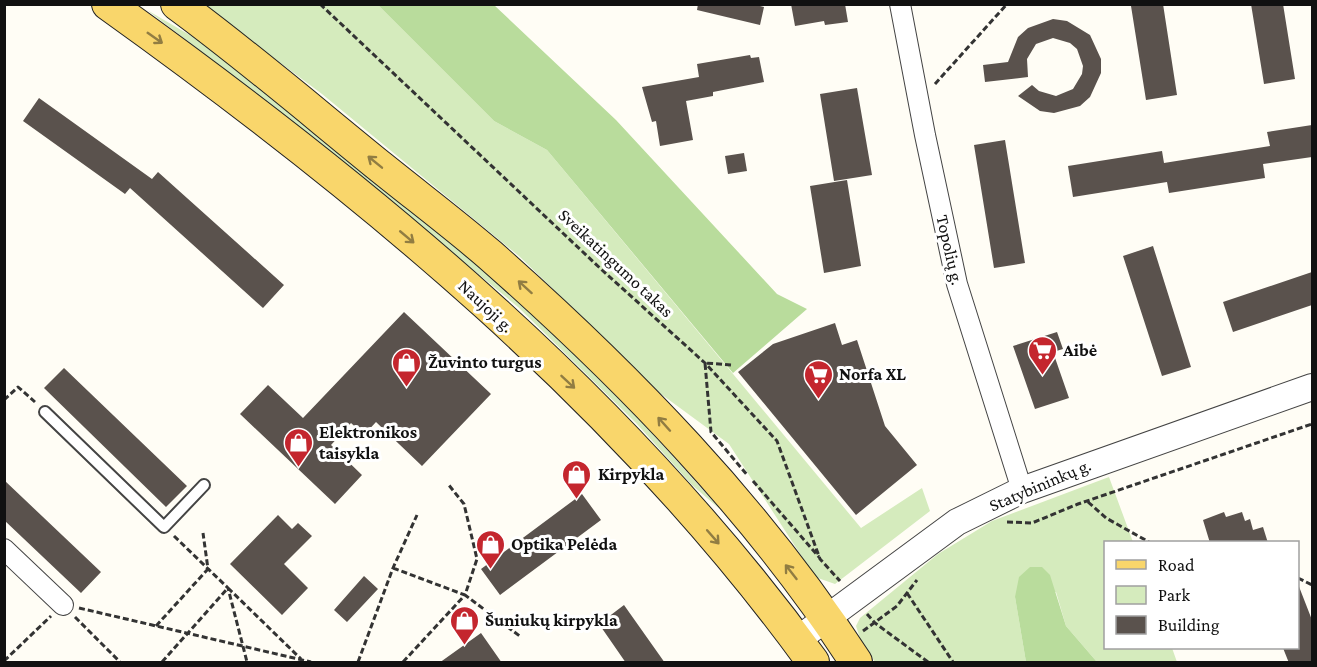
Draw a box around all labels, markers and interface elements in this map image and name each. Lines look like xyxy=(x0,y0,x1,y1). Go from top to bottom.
one-way arrow xyxy=(147,32,163,45)
one-way arrow xyxy=(368,156,384,169)
street label: Sveikatingumo takas xyxy=(555,205,677,321)
street label: Topolių g. xyxy=(932,213,968,287)
one-way arrow xyxy=(399,231,415,244)
street label: Naujoji g. xyxy=(454,275,518,337)
one-way arrow xyxy=(518,280,533,294)
supermarket icon: Aibė xyxy=(1026,334,1058,376)
place label: Aibė xyxy=(1062,340,1097,360)
shop icon: Žuvinto turgus xyxy=(391,346,423,388)
place label: Žuvinto turgus xyxy=(428,352,542,372)
supermarket icon: Norfa XL xyxy=(802,358,834,400)
place label: Norfa XL xyxy=(839,364,906,384)
one-way arrow xyxy=(560,375,575,389)
one-way arrow xyxy=(657,416,671,431)
place label: Elektronikos taisykla xyxy=(319,422,417,463)
shop icon: Elektronikos taisykla xyxy=(282,426,314,468)
street label: Statybininkų g. xyxy=(986,455,1094,515)
shop icon: Kirpykla xyxy=(561,458,593,500)
place label: Kirpykla xyxy=(598,464,664,484)
shop icon: Optika Pelėda xyxy=(474,528,506,570)
one-way arrow xyxy=(706,529,720,544)
place label: Optika Pelėda xyxy=(511,534,617,554)
legend xyxy=(1104,541,1299,649)
text: Road xyxy=(1158,555,1195,575)
one-way arrow xyxy=(784,564,797,580)
text: Park xyxy=(1158,585,1190,605)
shop icon: Šuniukų kirpykla xyxy=(448,604,480,646)
place label: Šuniukų kirpykla xyxy=(485,610,618,630)
text: Building xyxy=(1158,615,1220,635)

